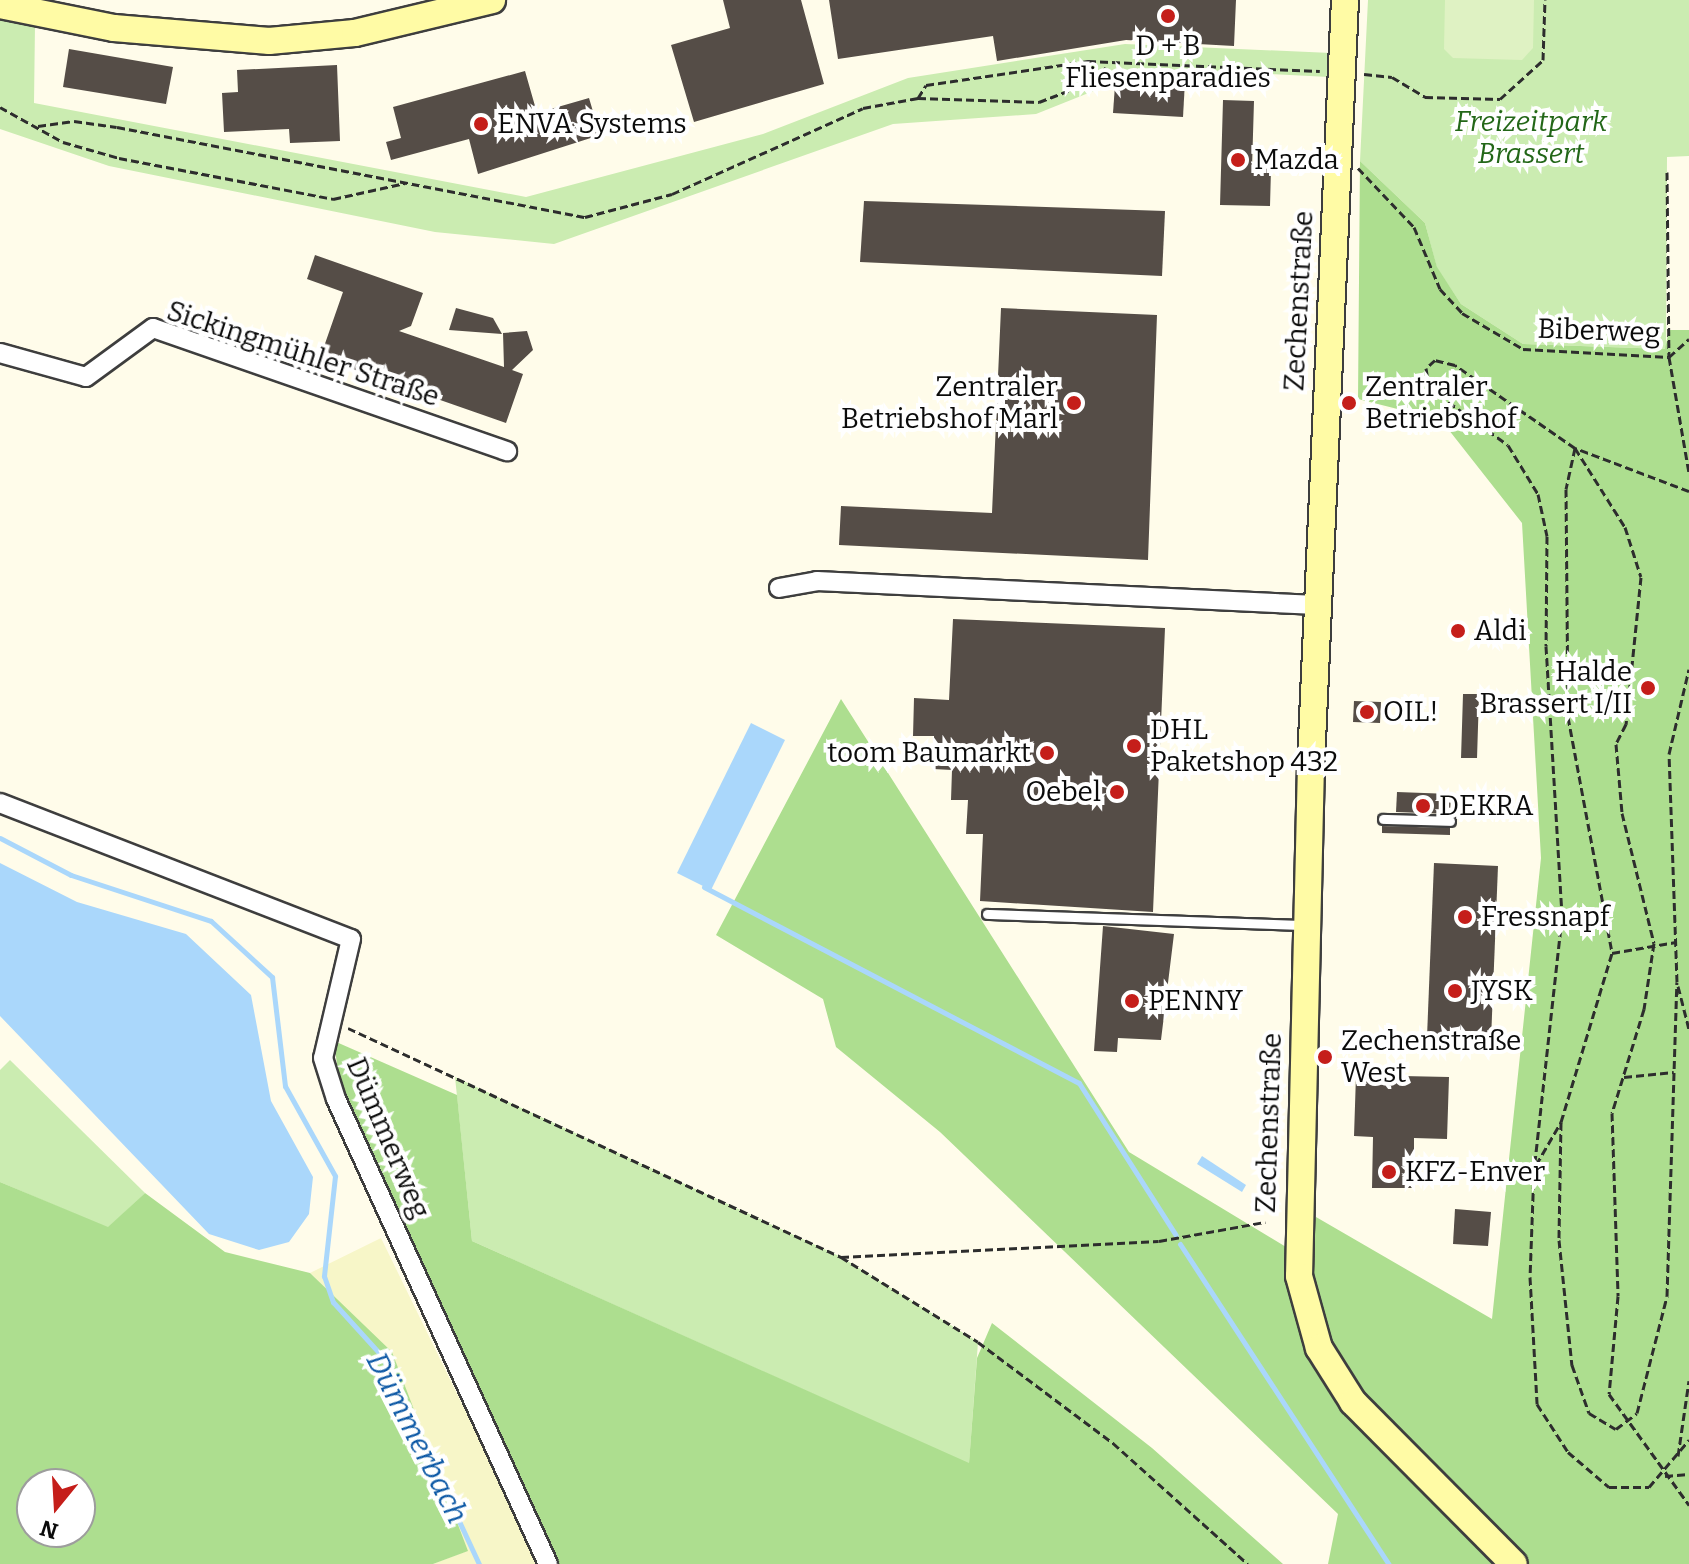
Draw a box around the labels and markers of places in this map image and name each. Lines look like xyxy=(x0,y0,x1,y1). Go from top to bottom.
marker: D + B Fliesenparadies xyxy=(1159,7,1177,25)
place label: D + B Fliesenparadies xyxy=(1065,29,1271,95)
place label: ENVA Systems xyxy=(497,107,687,141)
marker: ENVA Systems xyxy=(472,115,490,133)
place label: Mazda xyxy=(1254,143,1339,177)
marker: Mazda xyxy=(1229,151,1247,169)
place label: Zentraler Betriebshof Marl xyxy=(841,370,1058,436)
place label: Zentraler Betriebshof xyxy=(1365,370,1517,436)
marker: Zentraler Betriebshof Marl xyxy=(1065,394,1083,412)
marker: Zentraler Betriebshof xyxy=(1340,394,1358,412)
place label: Aldi xyxy=(1474,614,1526,648)
marker: Aldi xyxy=(1449,622,1467,640)
place label: Halde Brassert I/II xyxy=(1479,655,1632,721)
marker: Halde Brassert I/II xyxy=(1639,679,1657,697)
place label: OIL! xyxy=(1383,695,1439,729)
marker: OIL! xyxy=(1358,703,1376,721)
place label: DHL Paketshop 432 xyxy=(1150,713,1338,779)
place label: toom Baumarkt xyxy=(827,736,1031,770)
marker: DHL Paketshop 432 xyxy=(1125,737,1143,755)
marker: toom Baumarkt xyxy=(1038,744,1056,762)
place label: Oebel xyxy=(1025,775,1101,809)
marker: Oebel xyxy=(1108,783,1126,801)
place label: DEKRA xyxy=(1439,789,1533,823)
marker: DEKRA xyxy=(1414,797,1432,815)
place label: Fressnapf xyxy=(1481,900,1610,934)
marker: Fressnapf xyxy=(1456,908,1474,926)
place label: JYSK xyxy=(1471,974,1533,1008)
marker: JYSK xyxy=(1446,982,1464,1000)
place label: PENNY xyxy=(1148,984,1243,1018)
marker: PENNY xyxy=(1123,992,1141,1010)
place label: Zechenstraße West xyxy=(1341,1024,1521,1090)
marker: Zechenstraße West xyxy=(1316,1048,1334,1066)
place label: KFZ-Enver xyxy=(1405,1155,1545,1189)
marker: KFZ-Enver xyxy=(1380,1163,1398,1181)

